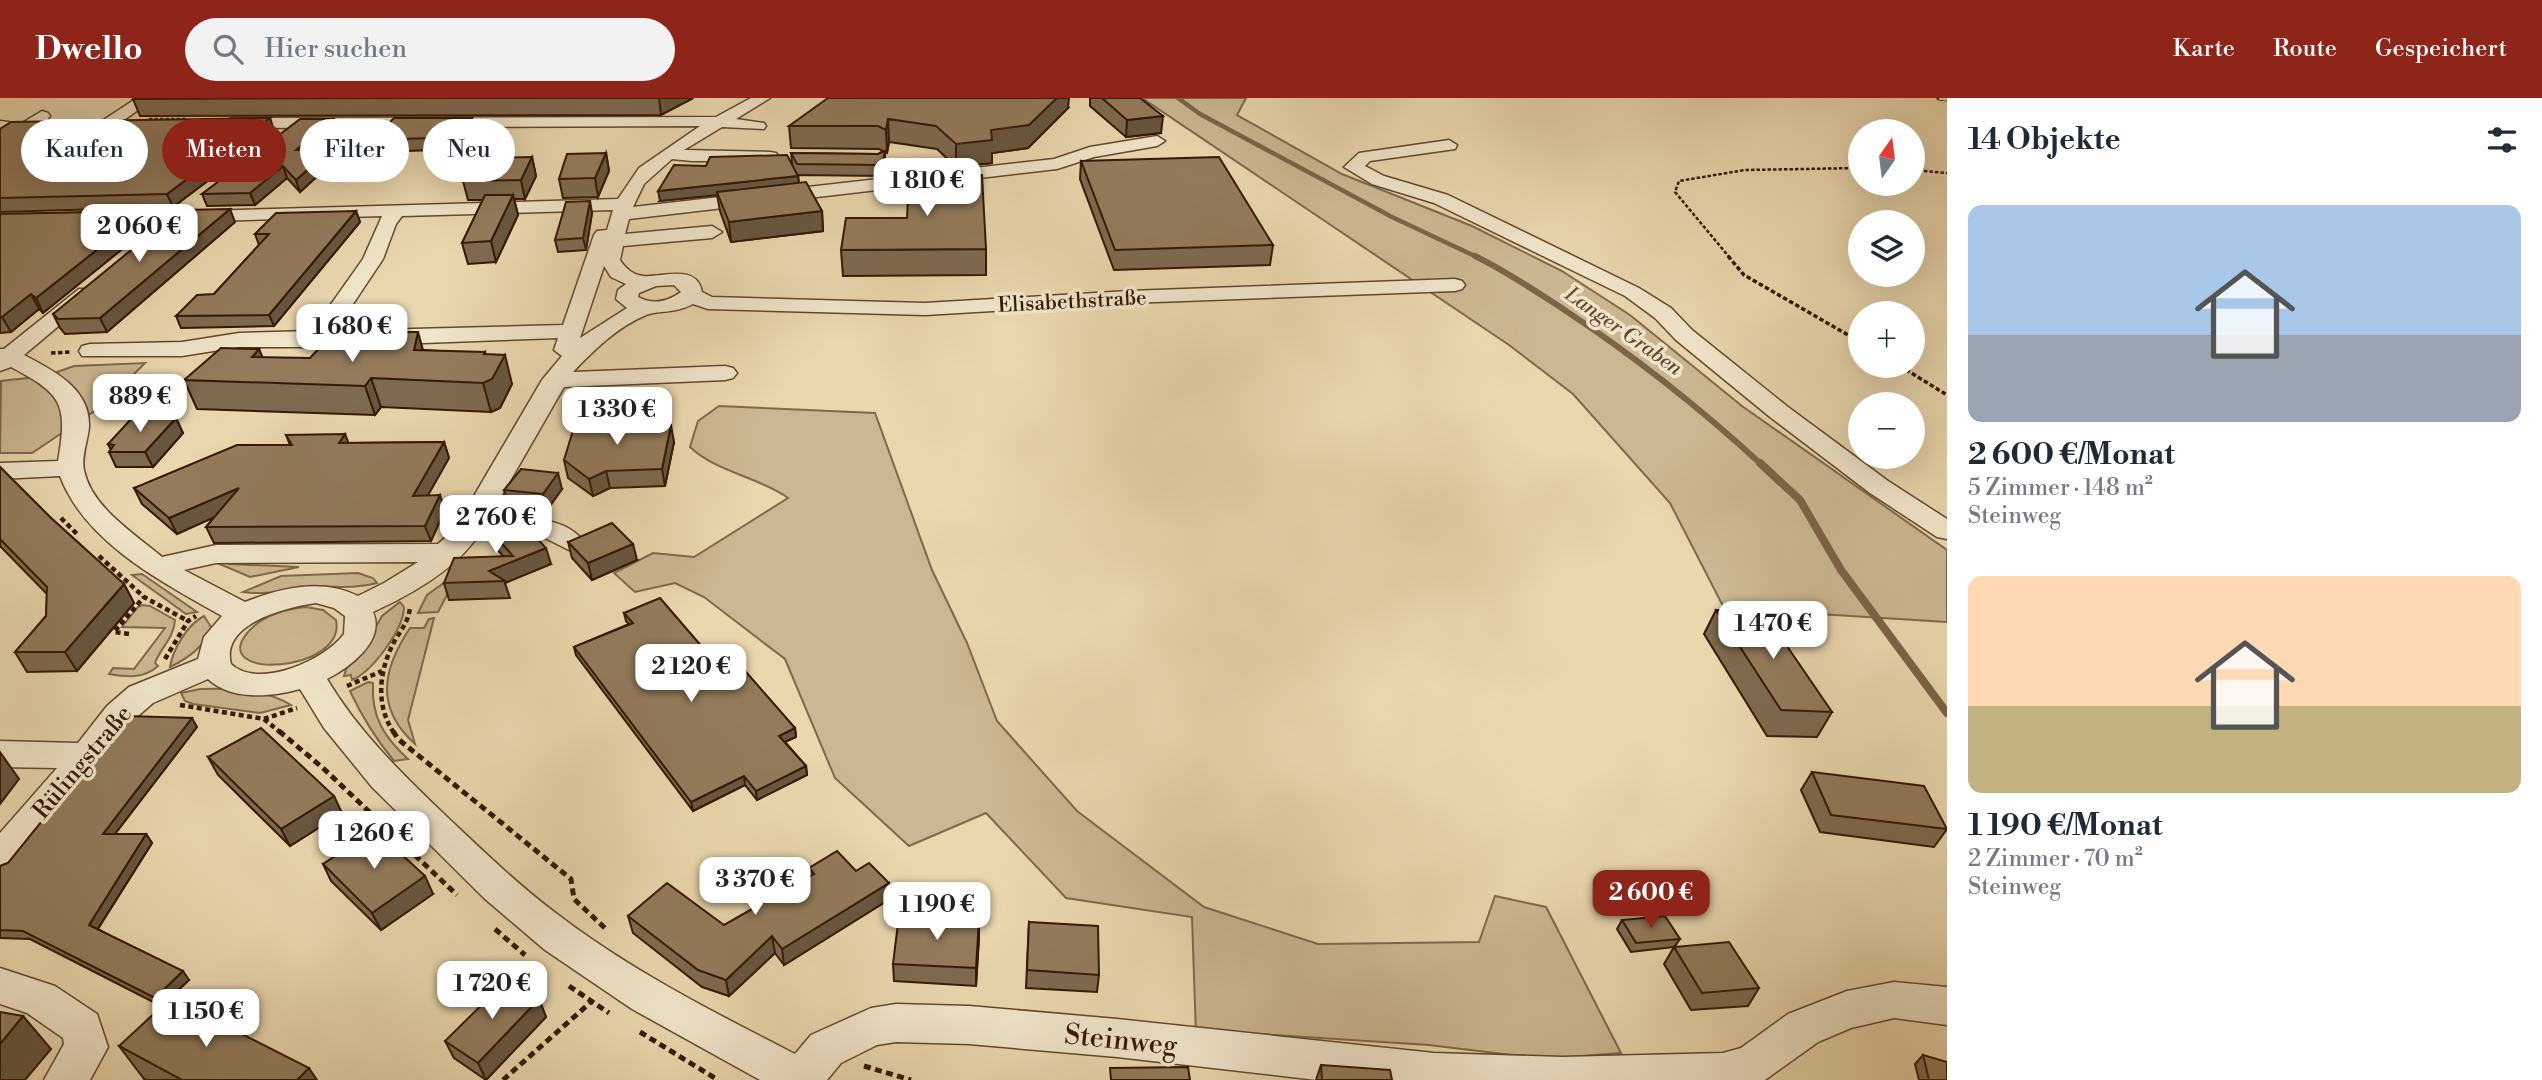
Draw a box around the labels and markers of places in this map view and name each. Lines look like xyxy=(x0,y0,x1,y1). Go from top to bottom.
pin: 1 810 € xyxy=(862,158,992,218)
pin: 2 060 € xyxy=(74,204,204,264)
pin: 1 680 € xyxy=(287,304,417,364)
pin: 889 € xyxy=(91,374,189,434)
pin: 1 330 € xyxy=(552,388,682,447)
pin: 2 760 € xyxy=(431,496,561,555)
pin: 1 470 € xyxy=(1708,602,1838,661)
pin: 2 120 € xyxy=(626,644,756,704)
pin: 1 260 € xyxy=(309,812,439,871)
pin: 3 370 € xyxy=(690,858,820,917)
pin: 2 600 € xyxy=(1586,870,1716,930)
pin: 1 190 € xyxy=(872,882,1002,942)
pin: 1 720 € xyxy=(427,962,557,1021)
pin: 1 150 € xyxy=(141,990,271,1049)

